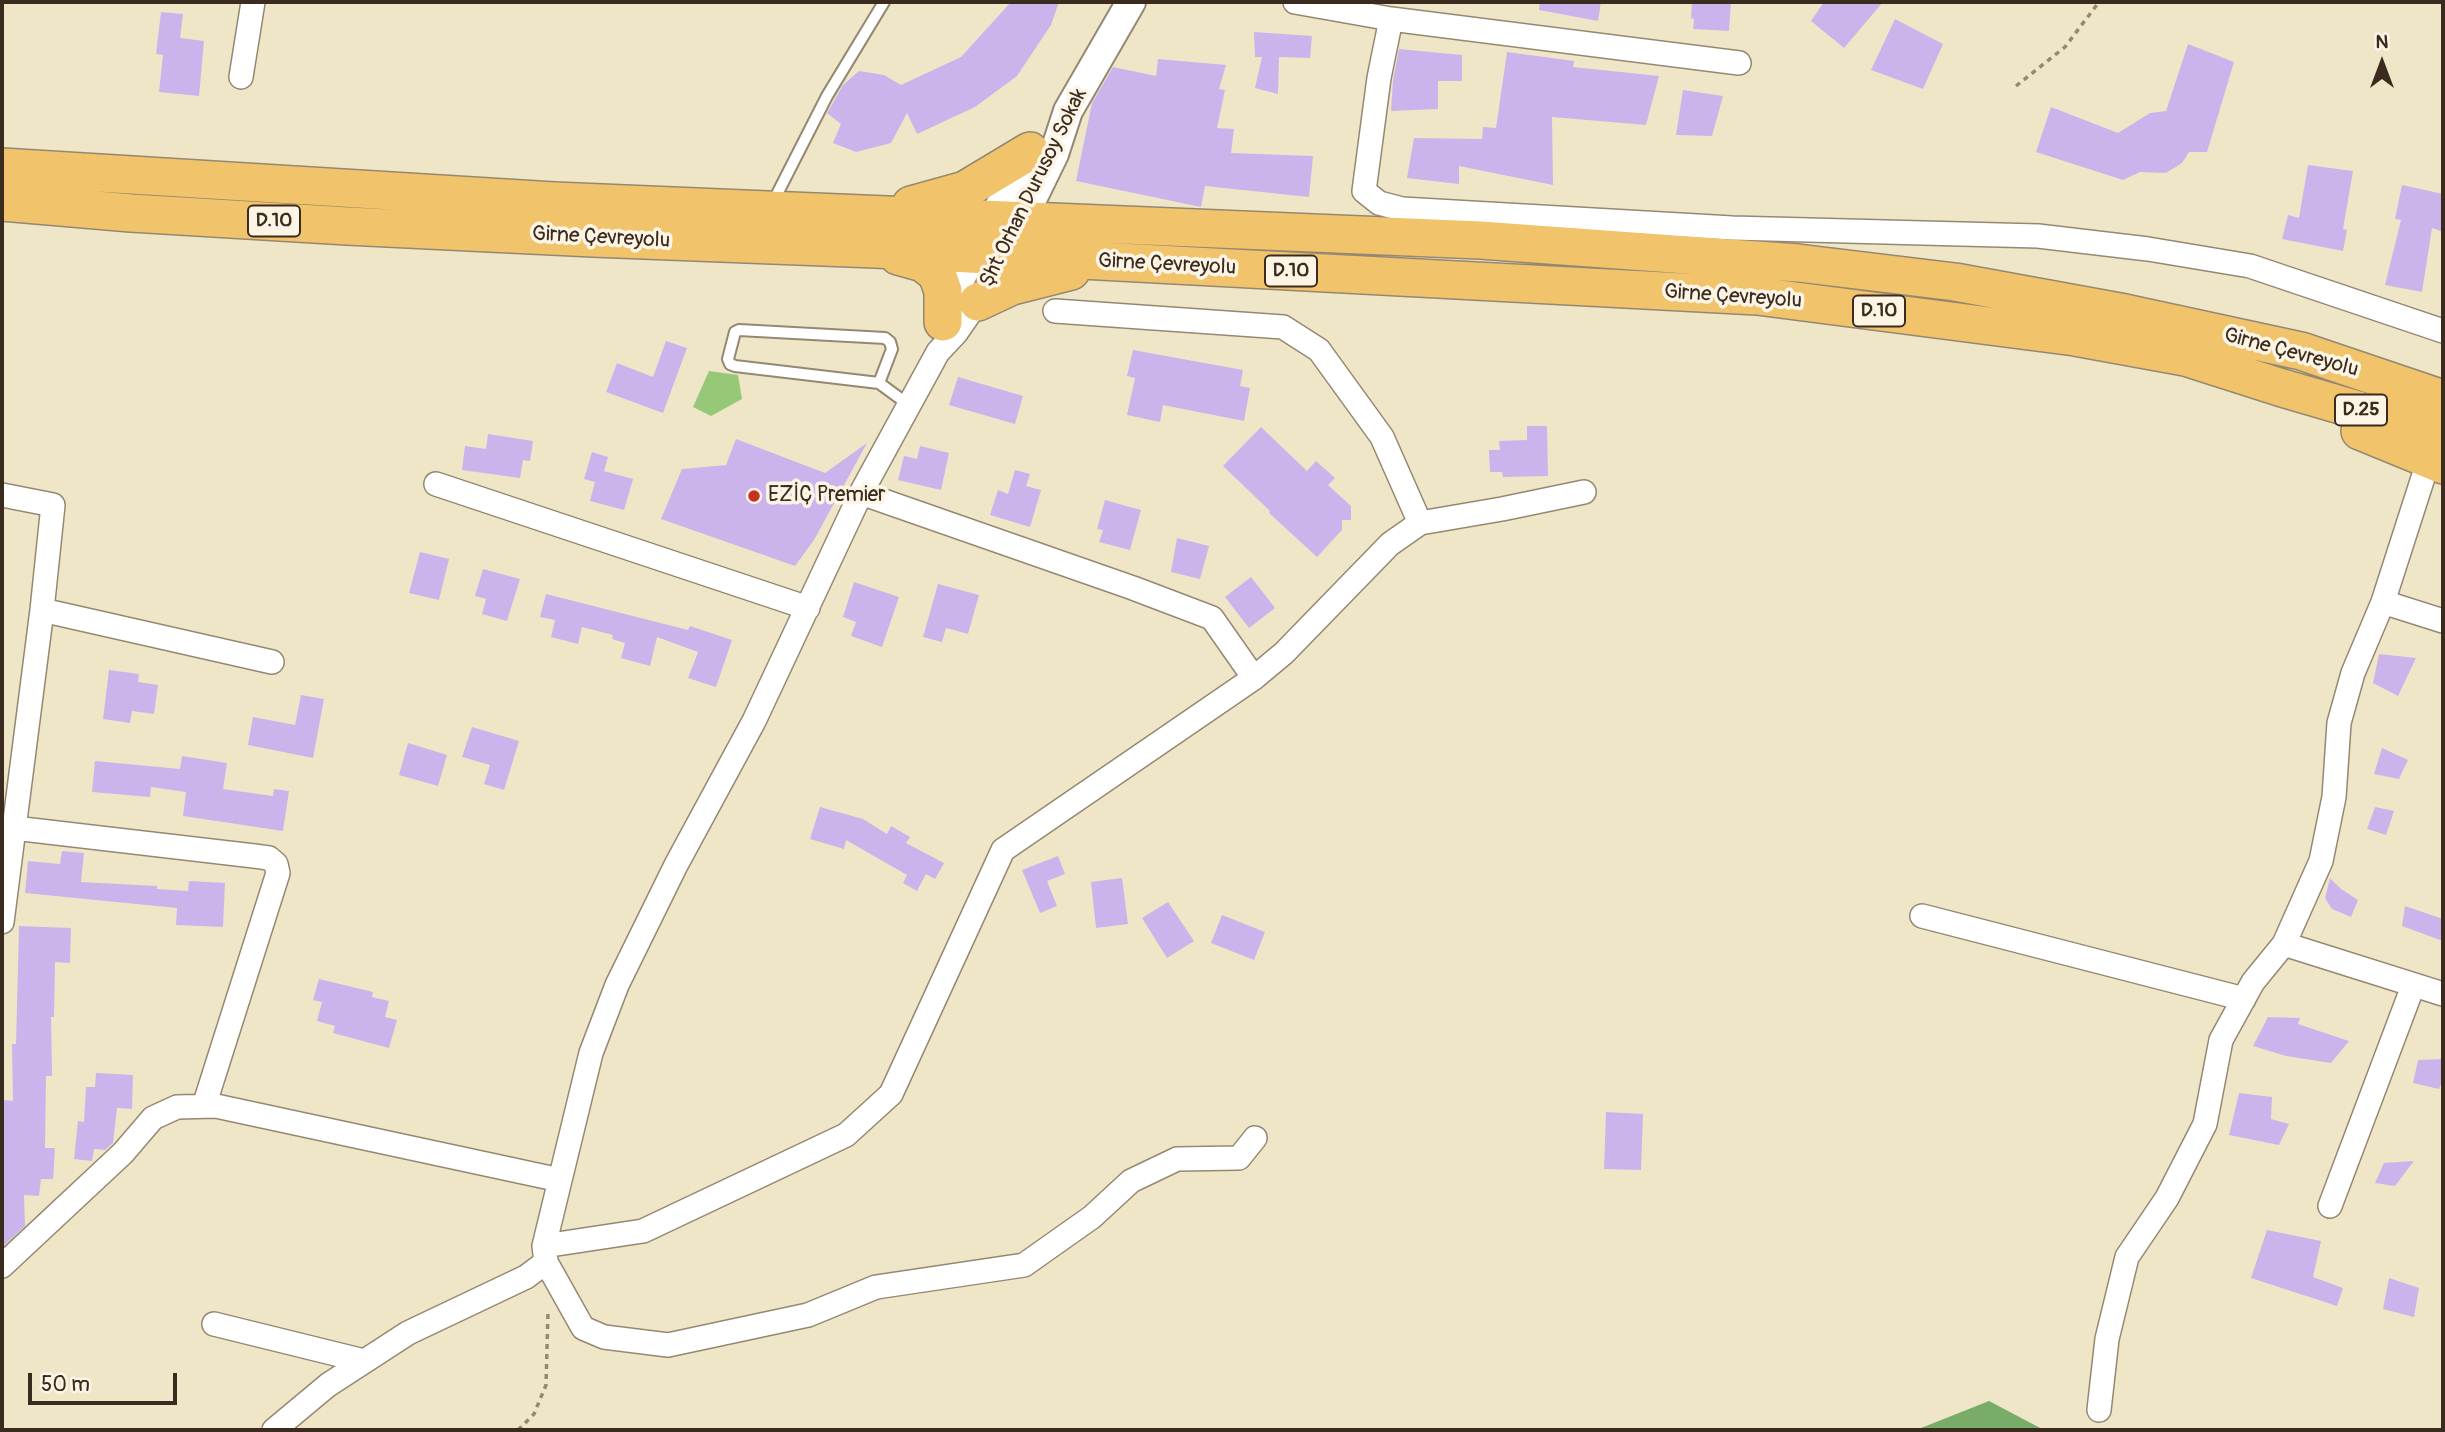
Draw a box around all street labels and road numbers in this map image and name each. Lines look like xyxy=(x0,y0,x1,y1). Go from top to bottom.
street label: Şht Orhan Durusoy Sokak xyxy=(975,85,1093,291)
road number: D.10 xyxy=(248,206,300,236)
street label: Girne Çevreyolu xyxy=(531,222,671,254)
street label: Girne Çevreyolu xyxy=(1097,249,1237,281)
road number: D.10 xyxy=(1265,256,1317,286)
street label: Girne Çevreyolu xyxy=(1663,280,1803,314)
road number: D.10 xyxy=(1853,296,1905,326)
street label: Girne Çevreyolu xyxy=(2221,323,2361,383)
road number: D.25 xyxy=(2335,394,2387,426)

